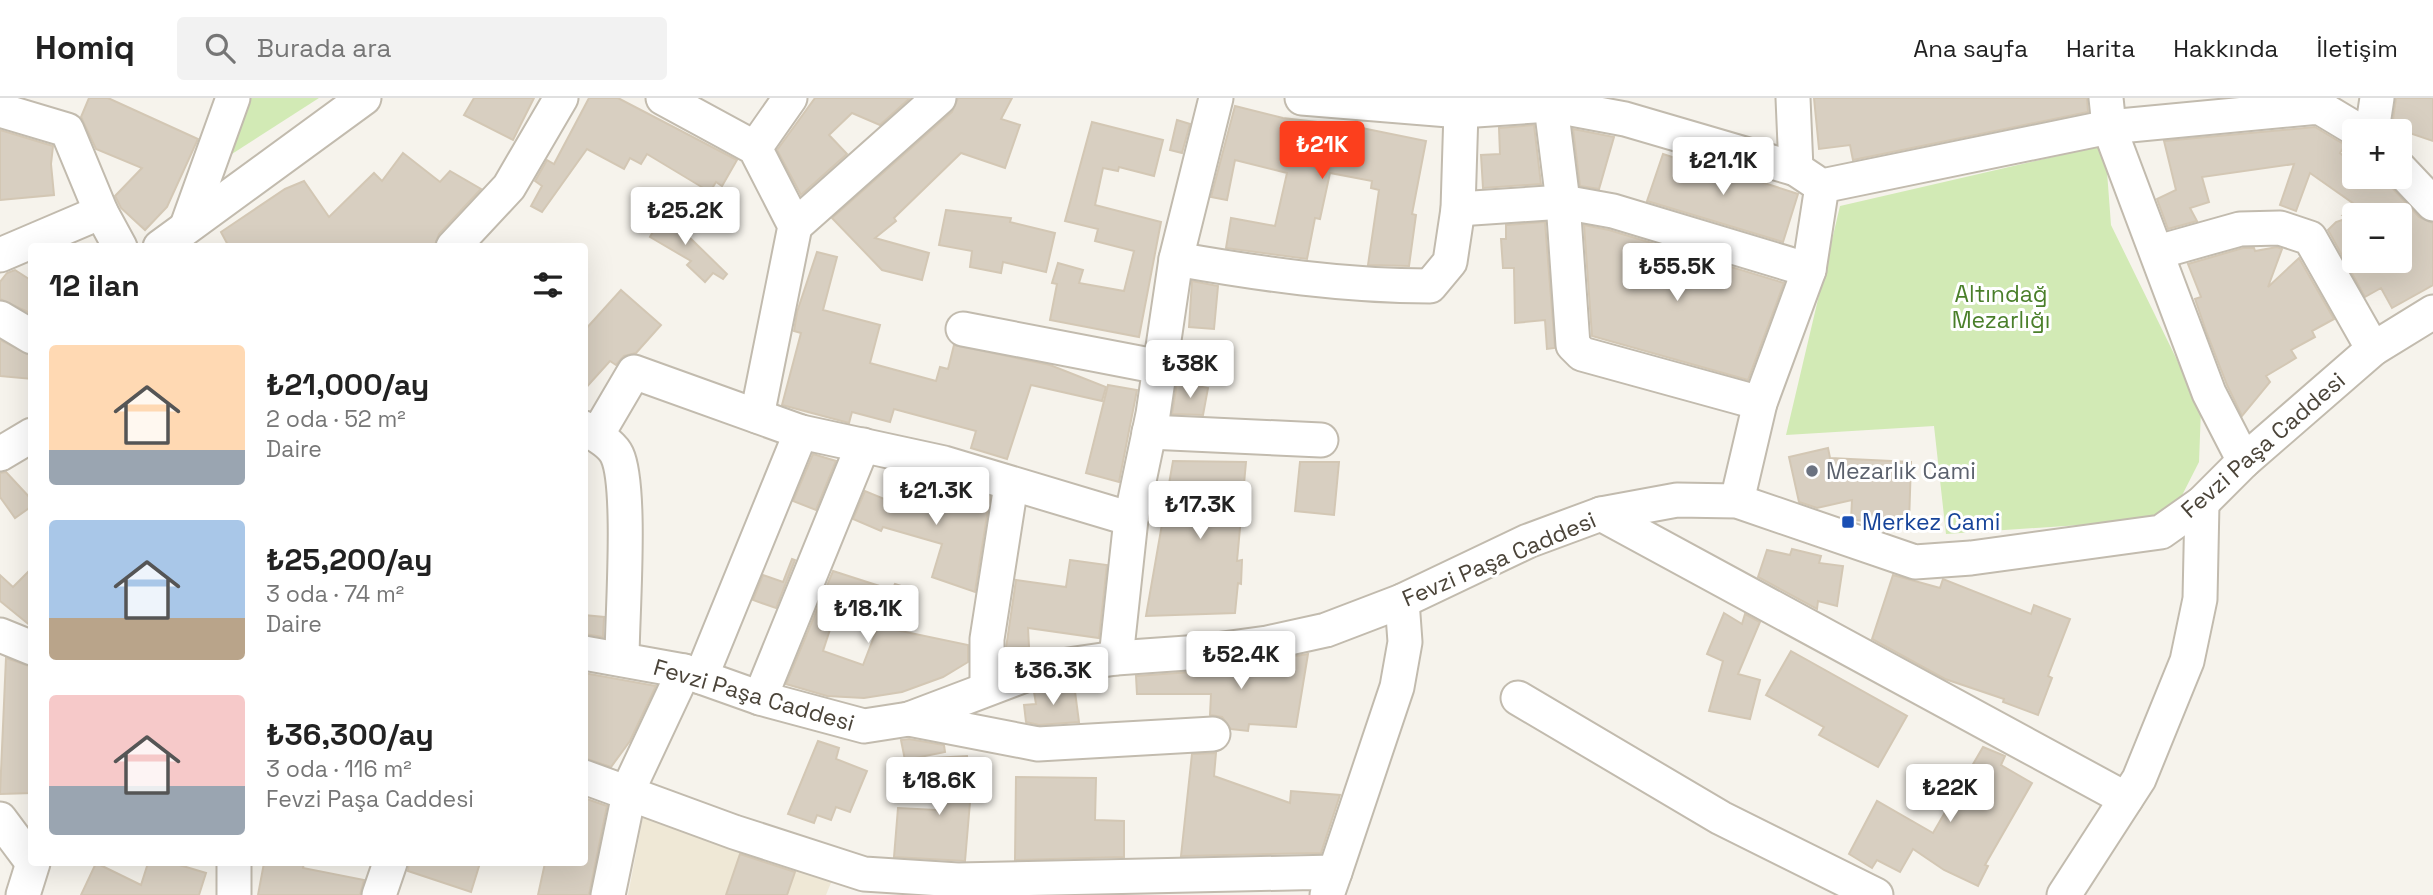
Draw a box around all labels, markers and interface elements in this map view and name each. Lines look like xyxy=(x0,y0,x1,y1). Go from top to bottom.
search box xyxy=(177,17,667,80)
text: Homiq xyxy=(35,27,135,69)
icon: search xyxy=(201,29,239,67)
text: Burada ara xyxy=(257,31,392,65)
text: Ana sayfa xyxy=(1913,33,2028,64)
text: Harita xyxy=(2066,33,2135,64)
text: Hakkında xyxy=(2173,33,2278,64)
text: İletişim xyxy=(2316,33,2398,64)
map controls xyxy=(2342,119,2412,273)
button: + xyxy=(2342,119,2412,189)
pin: ₺21K xyxy=(1281,122,1363,181)
text: ₺21K xyxy=(1296,129,1348,159)
pin: ₺21.1K xyxy=(1666,138,1780,197)
text: ₺21.1K xyxy=(1689,145,1757,175)
pin: ₺25.2K xyxy=(628,188,742,247)
text: ₺25.2K xyxy=(647,195,723,225)
button: − xyxy=(2342,203,2412,273)
pin: ₺55.5K xyxy=(1620,244,1734,303)
text: ₺55.5K xyxy=(1639,251,1715,281)
text: 12 ilan xyxy=(49,266,140,305)
icon: filters xyxy=(529,266,567,304)
park label: Altındağ Mezarlığı xyxy=(1952,279,2050,335)
pin: ₺38K xyxy=(1149,341,1231,400)
text: ₺38K xyxy=(1162,348,1218,378)
text: ₺21,000/ay xyxy=(266,365,429,404)
street label: Fevzi Paşa Caddesi xyxy=(2175,365,2351,525)
icon: home xyxy=(105,373,189,457)
text: 2 oda · 52 m² xyxy=(266,404,406,434)
text: Daire xyxy=(266,434,322,464)
place label: Mezarlık Cami xyxy=(1826,456,1976,486)
marker: Mezarlık Cami xyxy=(1804,463,1820,479)
pin: ₺21.3K xyxy=(879,468,993,527)
text: ₺21.3K xyxy=(899,475,973,505)
pin: ₺17.3K xyxy=(1143,482,1257,541)
text: ₺17.3K xyxy=(1164,489,1236,519)
street label: Fevzi Paşa Caddesi xyxy=(1397,505,1601,613)
place label: Merkez Cami xyxy=(1862,507,2000,537)
marker: Merkez Cami xyxy=(1840,514,1856,530)
text: ₺25,200/ay xyxy=(266,540,433,579)
icon: home xyxy=(105,548,189,632)
text: 3 oda · 74 m² xyxy=(266,579,404,609)
pin: ₺18.1K xyxy=(811,586,925,645)
text: ₺18.1K xyxy=(834,593,902,623)
text: Daire xyxy=(266,609,322,639)
pin: ₺52.4K xyxy=(1184,632,1298,691)
text: ₺52.4K xyxy=(1202,639,1280,669)
pin: ₺36.3K xyxy=(996,648,1110,707)
street label: Fevzi Paşa Caddesi xyxy=(650,652,858,738)
text: ₺36.3K xyxy=(1014,655,1092,685)
text: ₺36,300/ay xyxy=(266,715,434,754)
icon: home xyxy=(105,723,189,807)
text: 3 oda · 116 m² xyxy=(266,754,412,784)
pin: ₺18.6K xyxy=(882,758,996,817)
pin: ₺22K xyxy=(1909,764,1991,824)
text: ₺18.6K xyxy=(902,765,976,795)
text: ₺22K xyxy=(1922,772,1978,802)
text: Fevzi Paşa Caddesi xyxy=(266,784,474,814)

